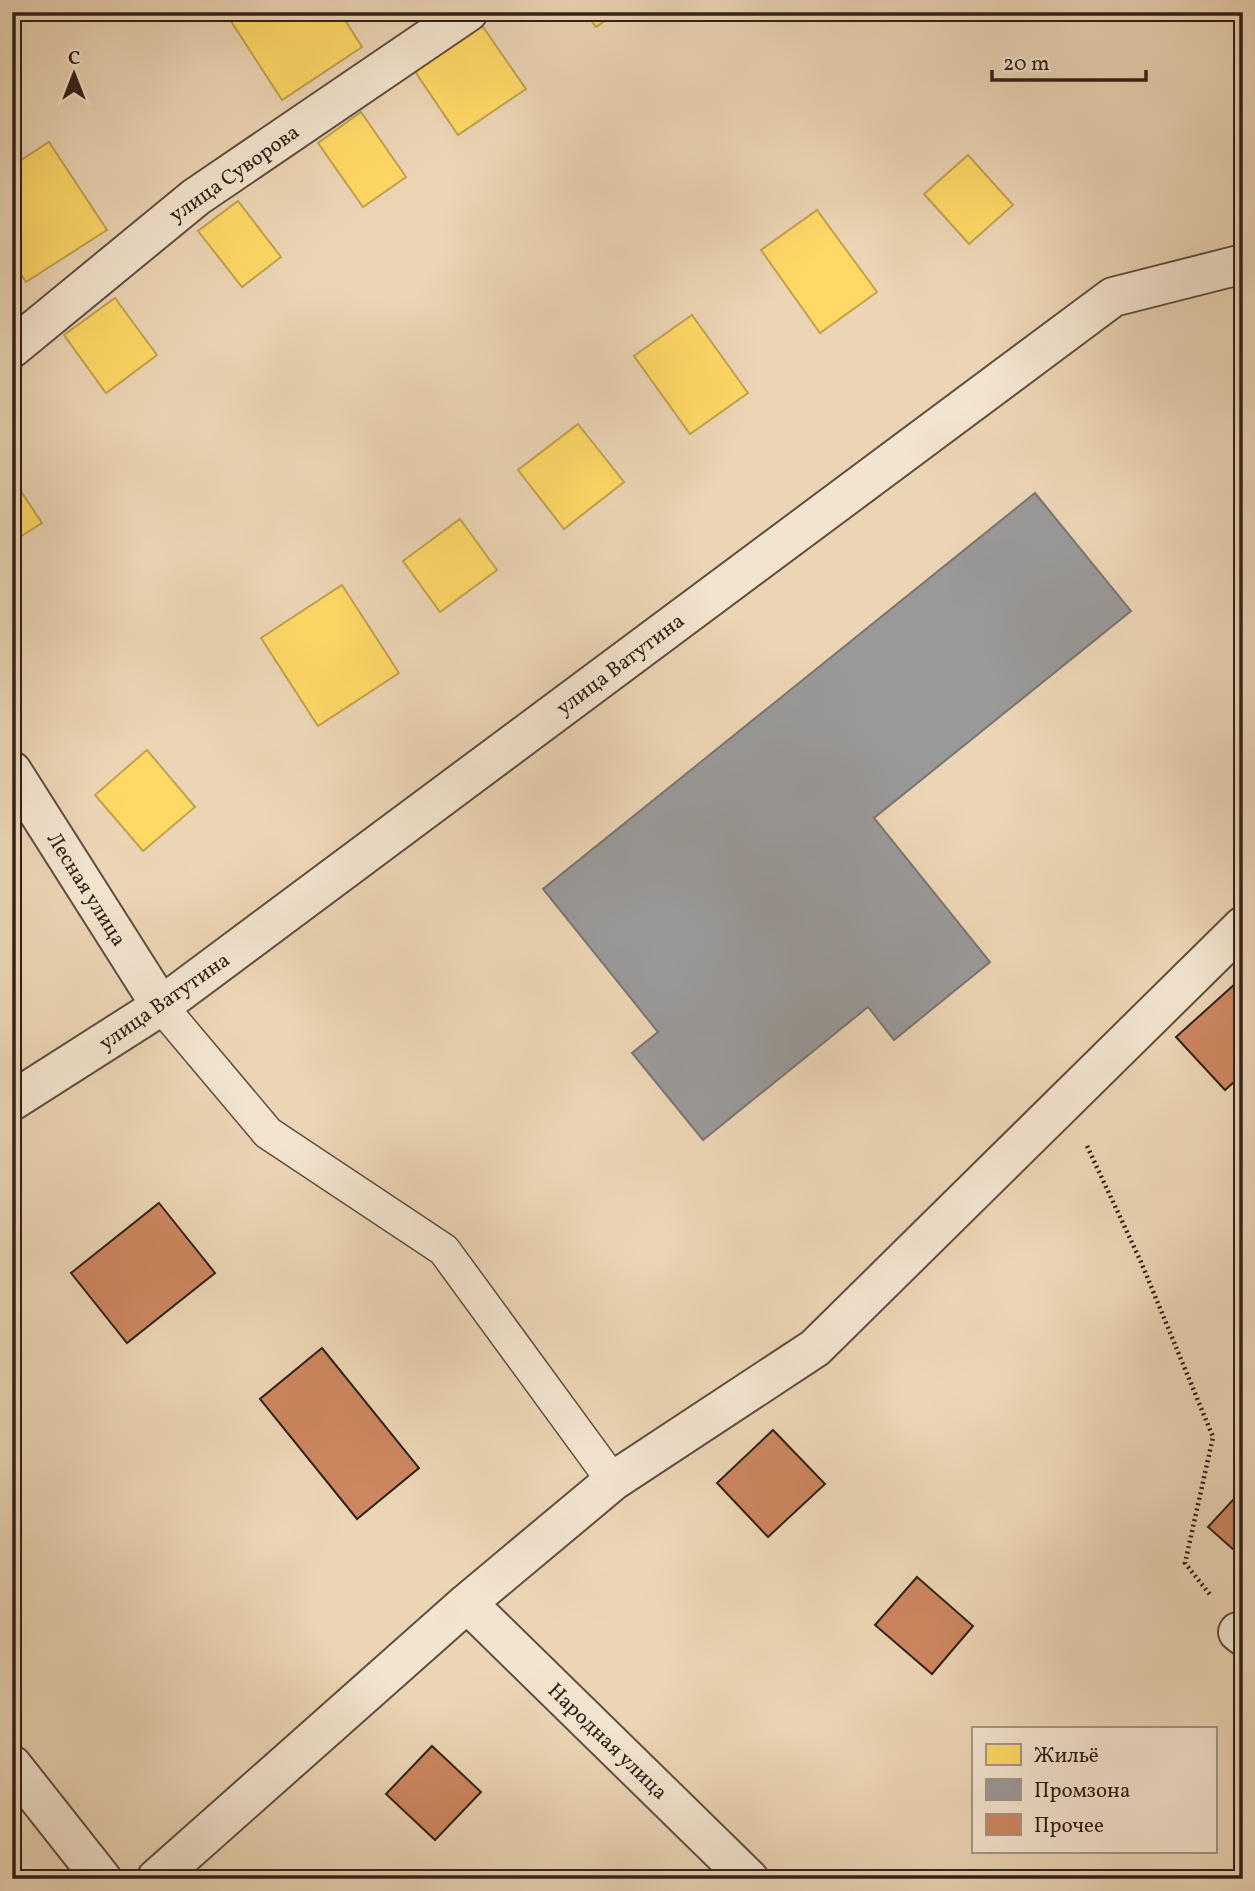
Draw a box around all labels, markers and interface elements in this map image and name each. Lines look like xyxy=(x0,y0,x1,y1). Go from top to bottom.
north arrow xyxy=(38,38,108,108)
scale bar xyxy=(992,38,1146,82)
text: С xyxy=(68,46,80,72)
text: 20 m xyxy=(1003,50,1049,79)
street label: улица Суворова xyxy=(164,118,306,230)
street label: улица Ватутина xyxy=(551,607,691,723)
street label: Лесная улица xyxy=(39,827,132,953)
street label: улица Ватутина xyxy=(94,946,236,1058)
street label: Народная улица xyxy=(540,1677,673,1807)
legend xyxy=(972,1727,1216,1853)
text: Жильё xyxy=(1034,1742,1099,1771)
text: Промзона xyxy=(1034,1777,1130,1806)
text: Прочее xyxy=(1034,1812,1104,1841)

